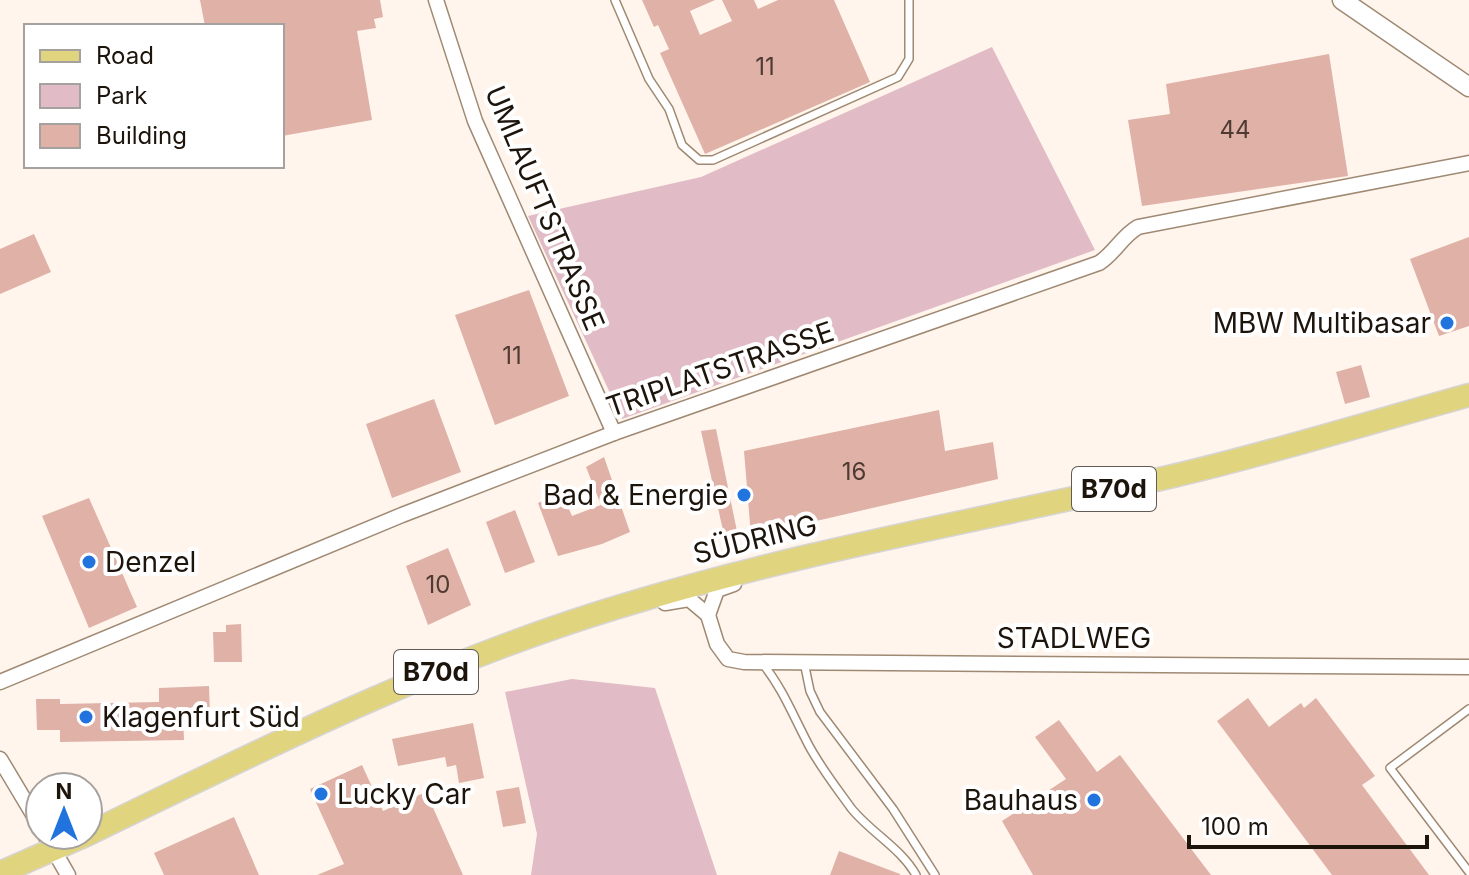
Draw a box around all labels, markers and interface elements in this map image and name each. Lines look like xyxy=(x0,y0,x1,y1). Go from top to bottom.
legend xyxy=(24,24,284,168)
text: Road xyxy=(96,41,154,70)
house number: 11 xyxy=(755,52,775,81)
text: Park xyxy=(96,81,147,110)
street label: UMLAUFTSTRASSE xyxy=(478,81,612,335)
house number: 44 xyxy=(1219,115,1251,144)
text: Building xyxy=(96,121,187,150)
place label: MBW Multibasar xyxy=(1213,306,1431,340)
street label: TRIPLATSTRASSE xyxy=(602,314,838,424)
marker: MBW Multibasar xyxy=(1438,314,1456,332)
house number: 11 xyxy=(502,341,522,370)
house number: 16 xyxy=(842,457,866,486)
road number: B70d xyxy=(1072,467,1156,511)
place label: Bad & Energie xyxy=(543,478,728,512)
marker: Bad & Energie xyxy=(735,486,753,504)
street label: SÜDRING xyxy=(689,507,821,571)
place label: Denzel xyxy=(105,545,196,579)
marker: Denzel xyxy=(80,553,98,571)
house number: 10 xyxy=(426,570,450,599)
street label: STADLWEG xyxy=(997,621,1151,655)
road number: B70d xyxy=(394,650,478,694)
place label: Klagenfurt Süd xyxy=(102,700,300,734)
marker: Klagenfurt Süd xyxy=(77,708,95,726)
north arrow xyxy=(24,771,104,851)
place label: Lucky Car xyxy=(337,777,471,811)
text: N xyxy=(56,778,72,804)
place label: Bauhaus xyxy=(964,783,1078,817)
marker: Lucky Car xyxy=(312,785,330,803)
marker: Bauhaus xyxy=(1085,791,1103,809)
scale bar xyxy=(1189,799,1427,849)
text: 100 m xyxy=(1201,812,1269,841)

